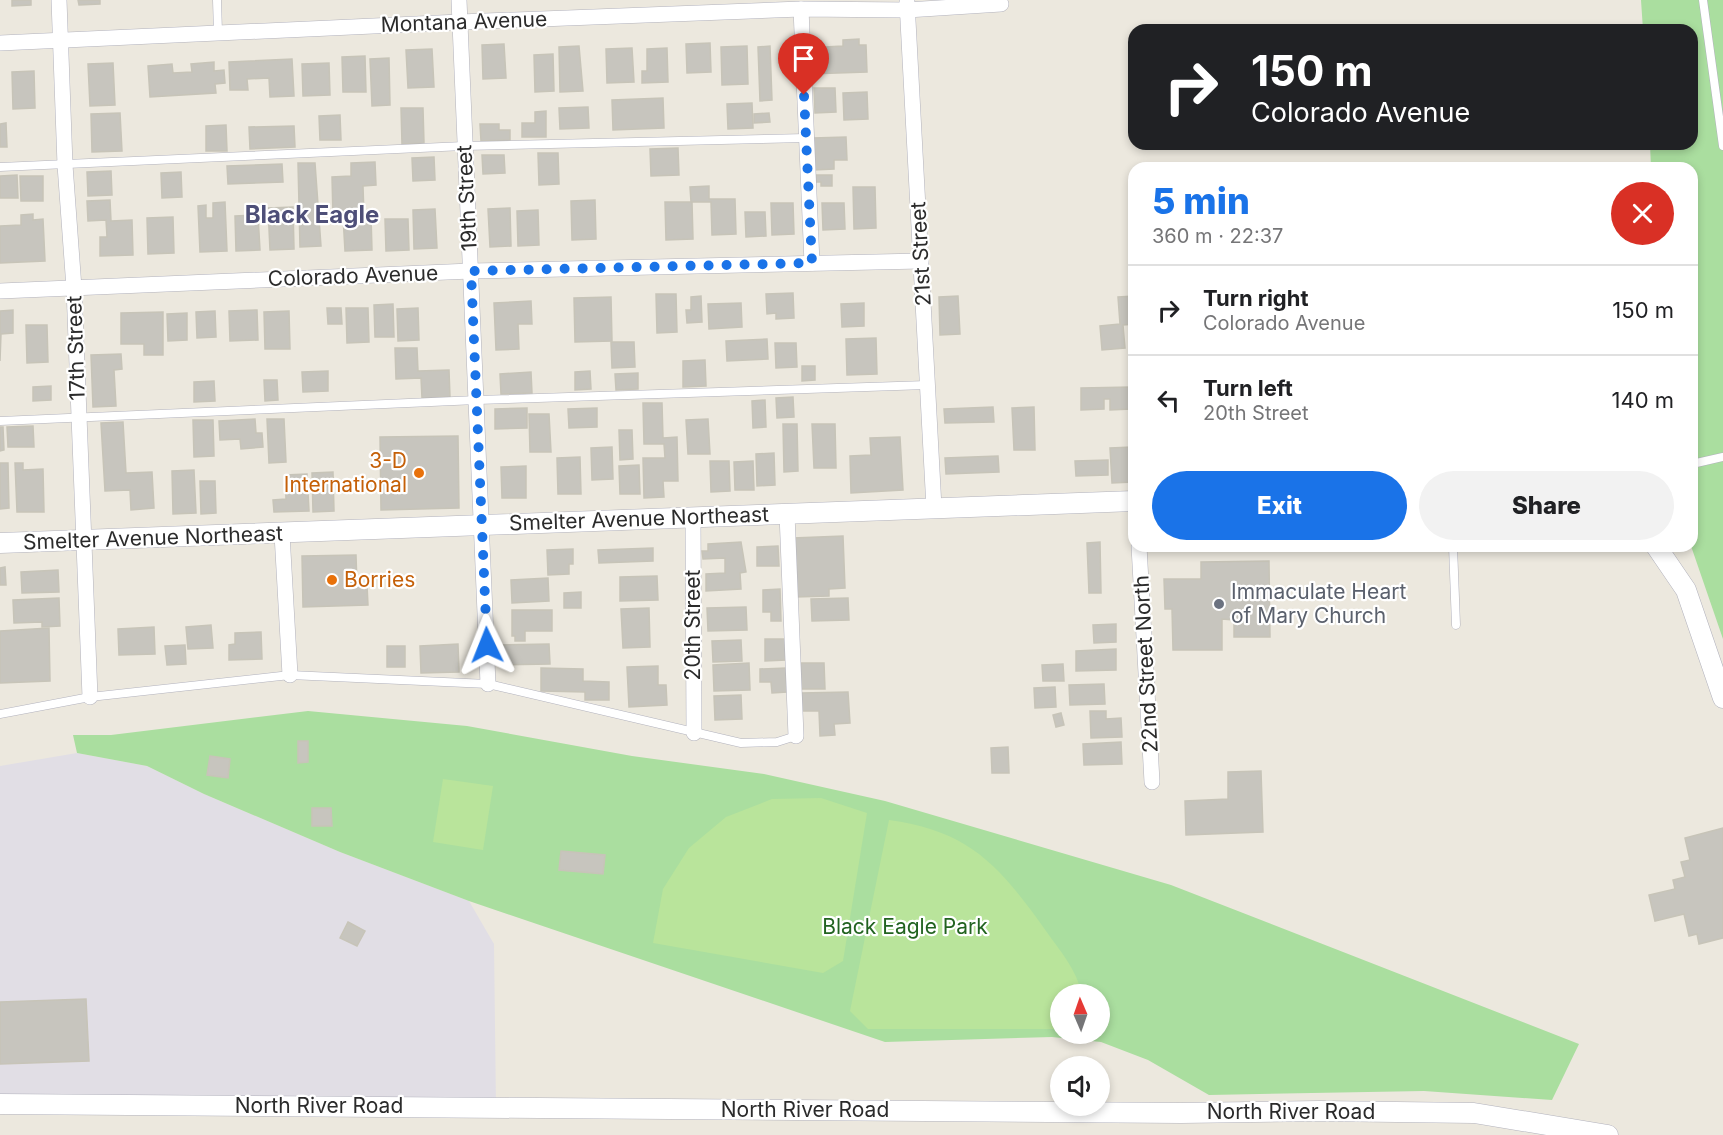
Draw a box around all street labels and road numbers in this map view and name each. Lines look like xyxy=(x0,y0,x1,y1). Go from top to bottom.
street label: Montana Avenue xyxy=(380,6,548,37)
street label: 19th Street xyxy=(451,144,482,252)
street label: 21st Street xyxy=(905,201,936,307)
street label: Colorado Avenue xyxy=(267,260,439,291)
street label: 17th Street xyxy=(61,295,90,401)
street label: Smelter Avenue Northeast xyxy=(509,501,769,536)
street label: Smelter Avenue Northeast xyxy=(23,520,283,555)
street label: 20th Street xyxy=(680,569,705,680)
street label: 22nd Street North xyxy=(1128,575,1163,754)
street label: North River Road xyxy=(235,1093,403,1118)
street label: North River Road xyxy=(721,1097,889,1122)
street label: North River Road xyxy=(1207,1099,1375,1124)

